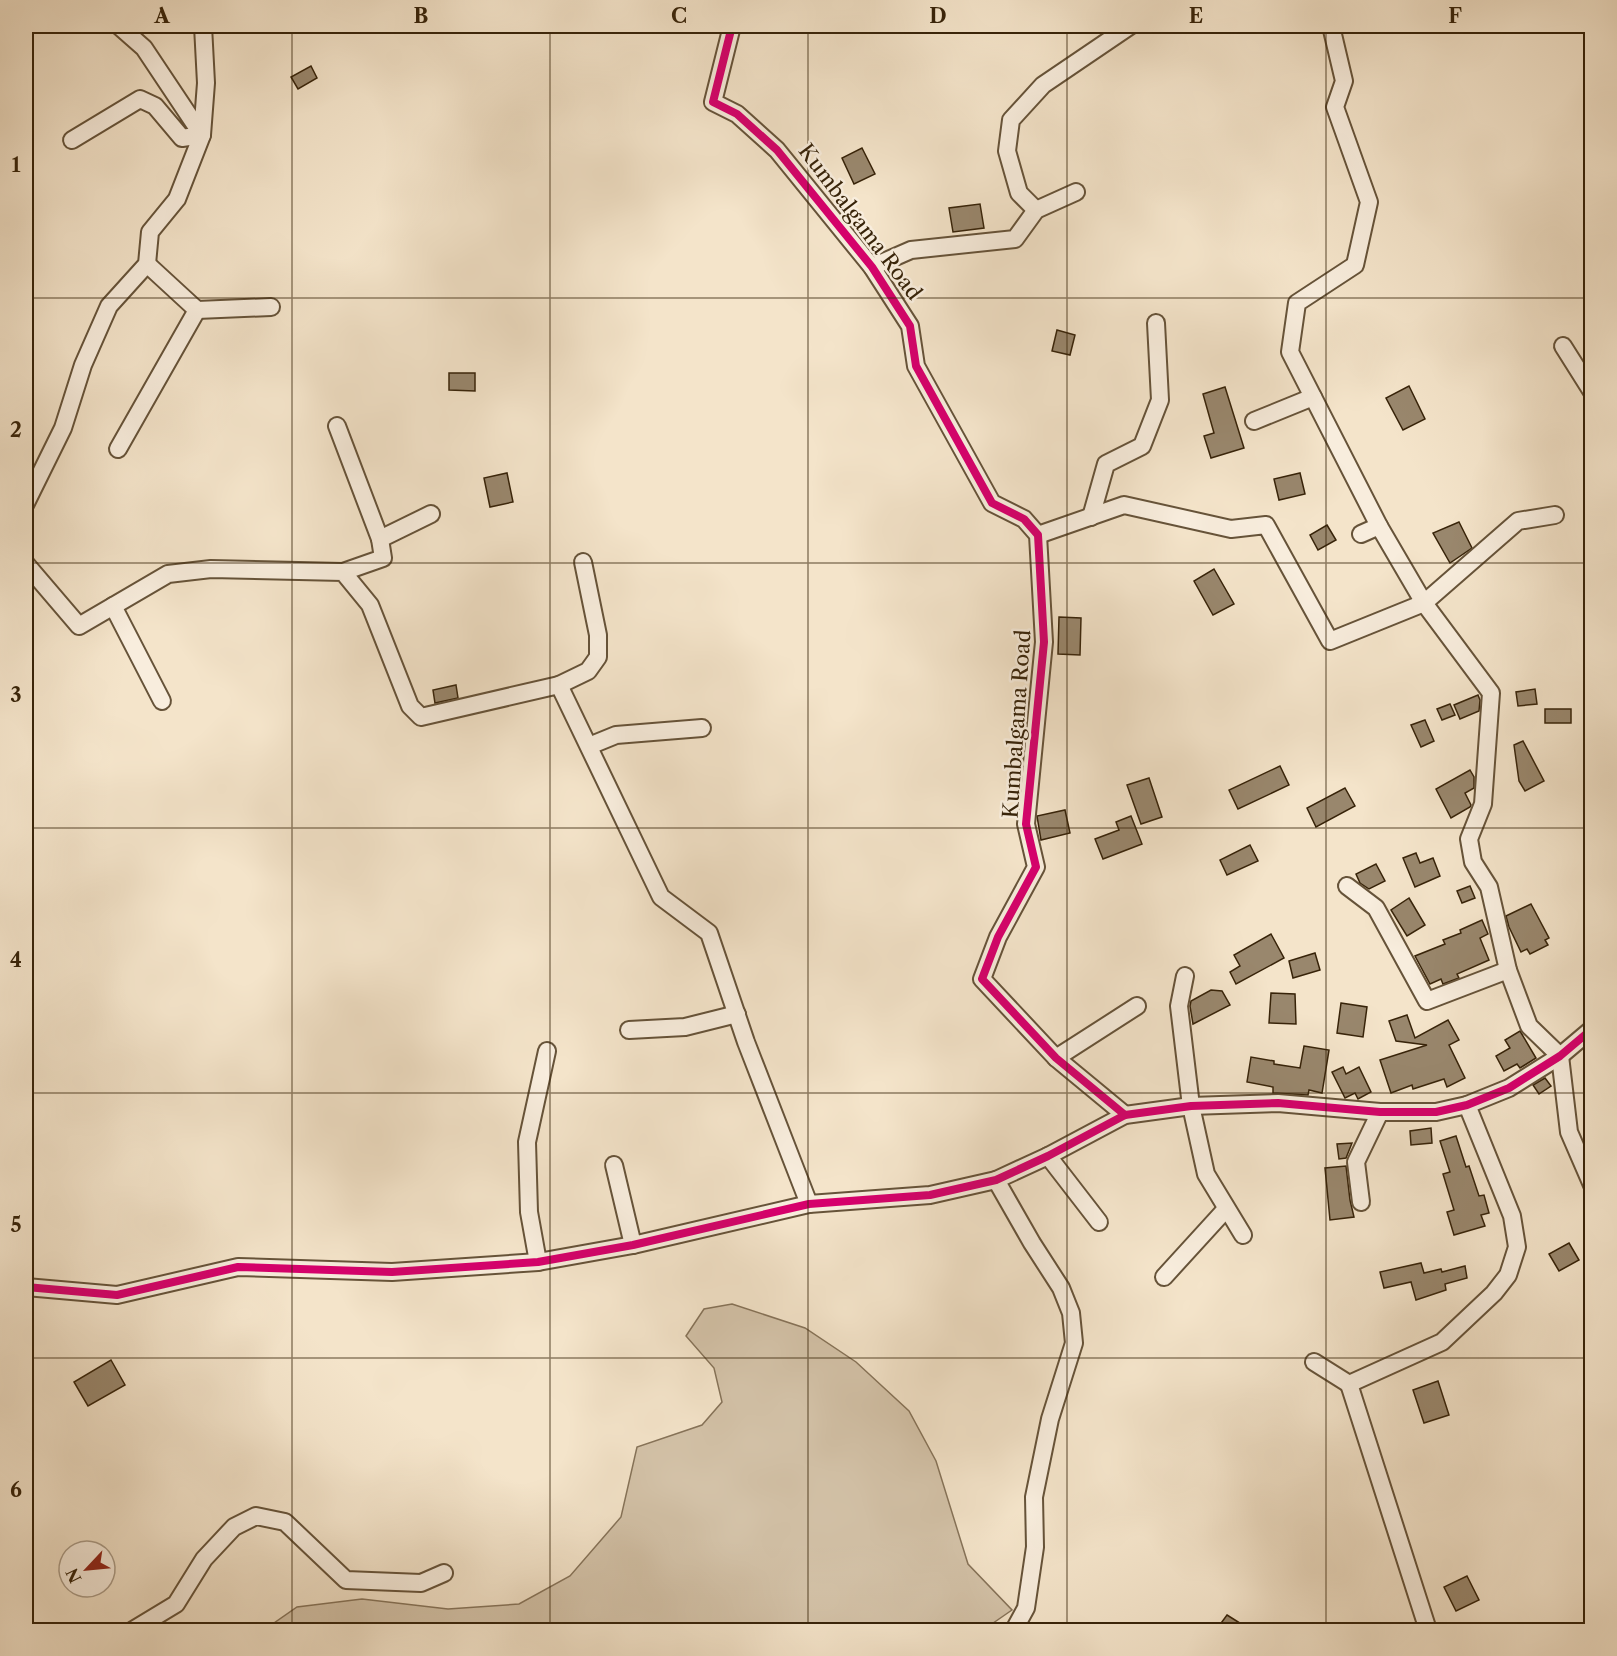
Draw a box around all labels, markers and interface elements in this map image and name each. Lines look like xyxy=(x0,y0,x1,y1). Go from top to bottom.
text: A xyxy=(153,4,170,28)
text: B xyxy=(414,4,429,28)
text: C xyxy=(671,4,687,28)
text: D xyxy=(929,4,947,28)
text: E xyxy=(1189,4,1203,28)
text: F xyxy=(1448,4,1462,28)
street label: Kumbalgama Road xyxy=(794,139,927,305)
text: 1 xyxy=(12,153,21,177)
text: 2 xyxy=(10,418,22,442)
street label: Kumbalgama Road xyxy=(997,629,1036,819)
text: 3 xyxy=(10,683,22,707)
text: 4 xyxy=(10,948,22,972)
text: 5 xyxy=(10,1213,22,1237)
text: 6 xyxy=(10,1478,22,1502)
north arrow xyxy=(57,1539,117,1599)
text: N xyxy=(61,1565,86,1586)

